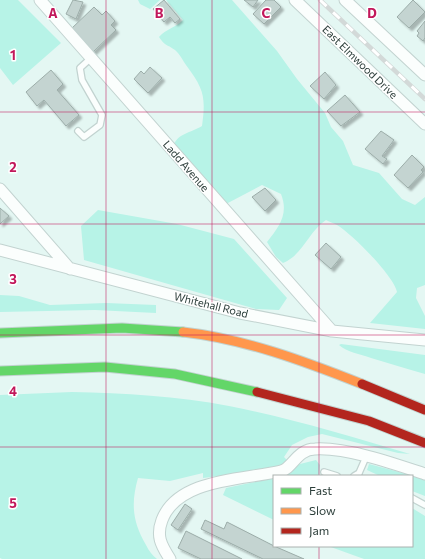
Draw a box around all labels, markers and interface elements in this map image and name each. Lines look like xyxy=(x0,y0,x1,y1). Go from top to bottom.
text: A xyxy=(48,5,58,21)
text: B xyxy=(155,5,164,21)
text: C xyxy=(262,5,271,21)
text: D xyxy=(367,5,377,21)
street label: East Elmwood Drive xyxy=(320,22,401,101)
text: 1 xyxy=(10,47,16,63)
street label: Ladd Avenue xyxy=(161,137,212,194)
text: 2 xyxy=(9,159,17,175)
text: 3 xyxy=(9,271,17,287)
street label: Whitehall Road xyxy=(173,289,250,320)
text: 4 xyxy=(9,383,17,399)
legend xyxy=(273,475,413,547)
text: Fast xyxy=(309,483,332,497)
text: 5 xyxy=(9,495,17,511)
text: Slow xyxy=(309,503,336,517)
text: Jam xyxy=(309,523,329,538)

